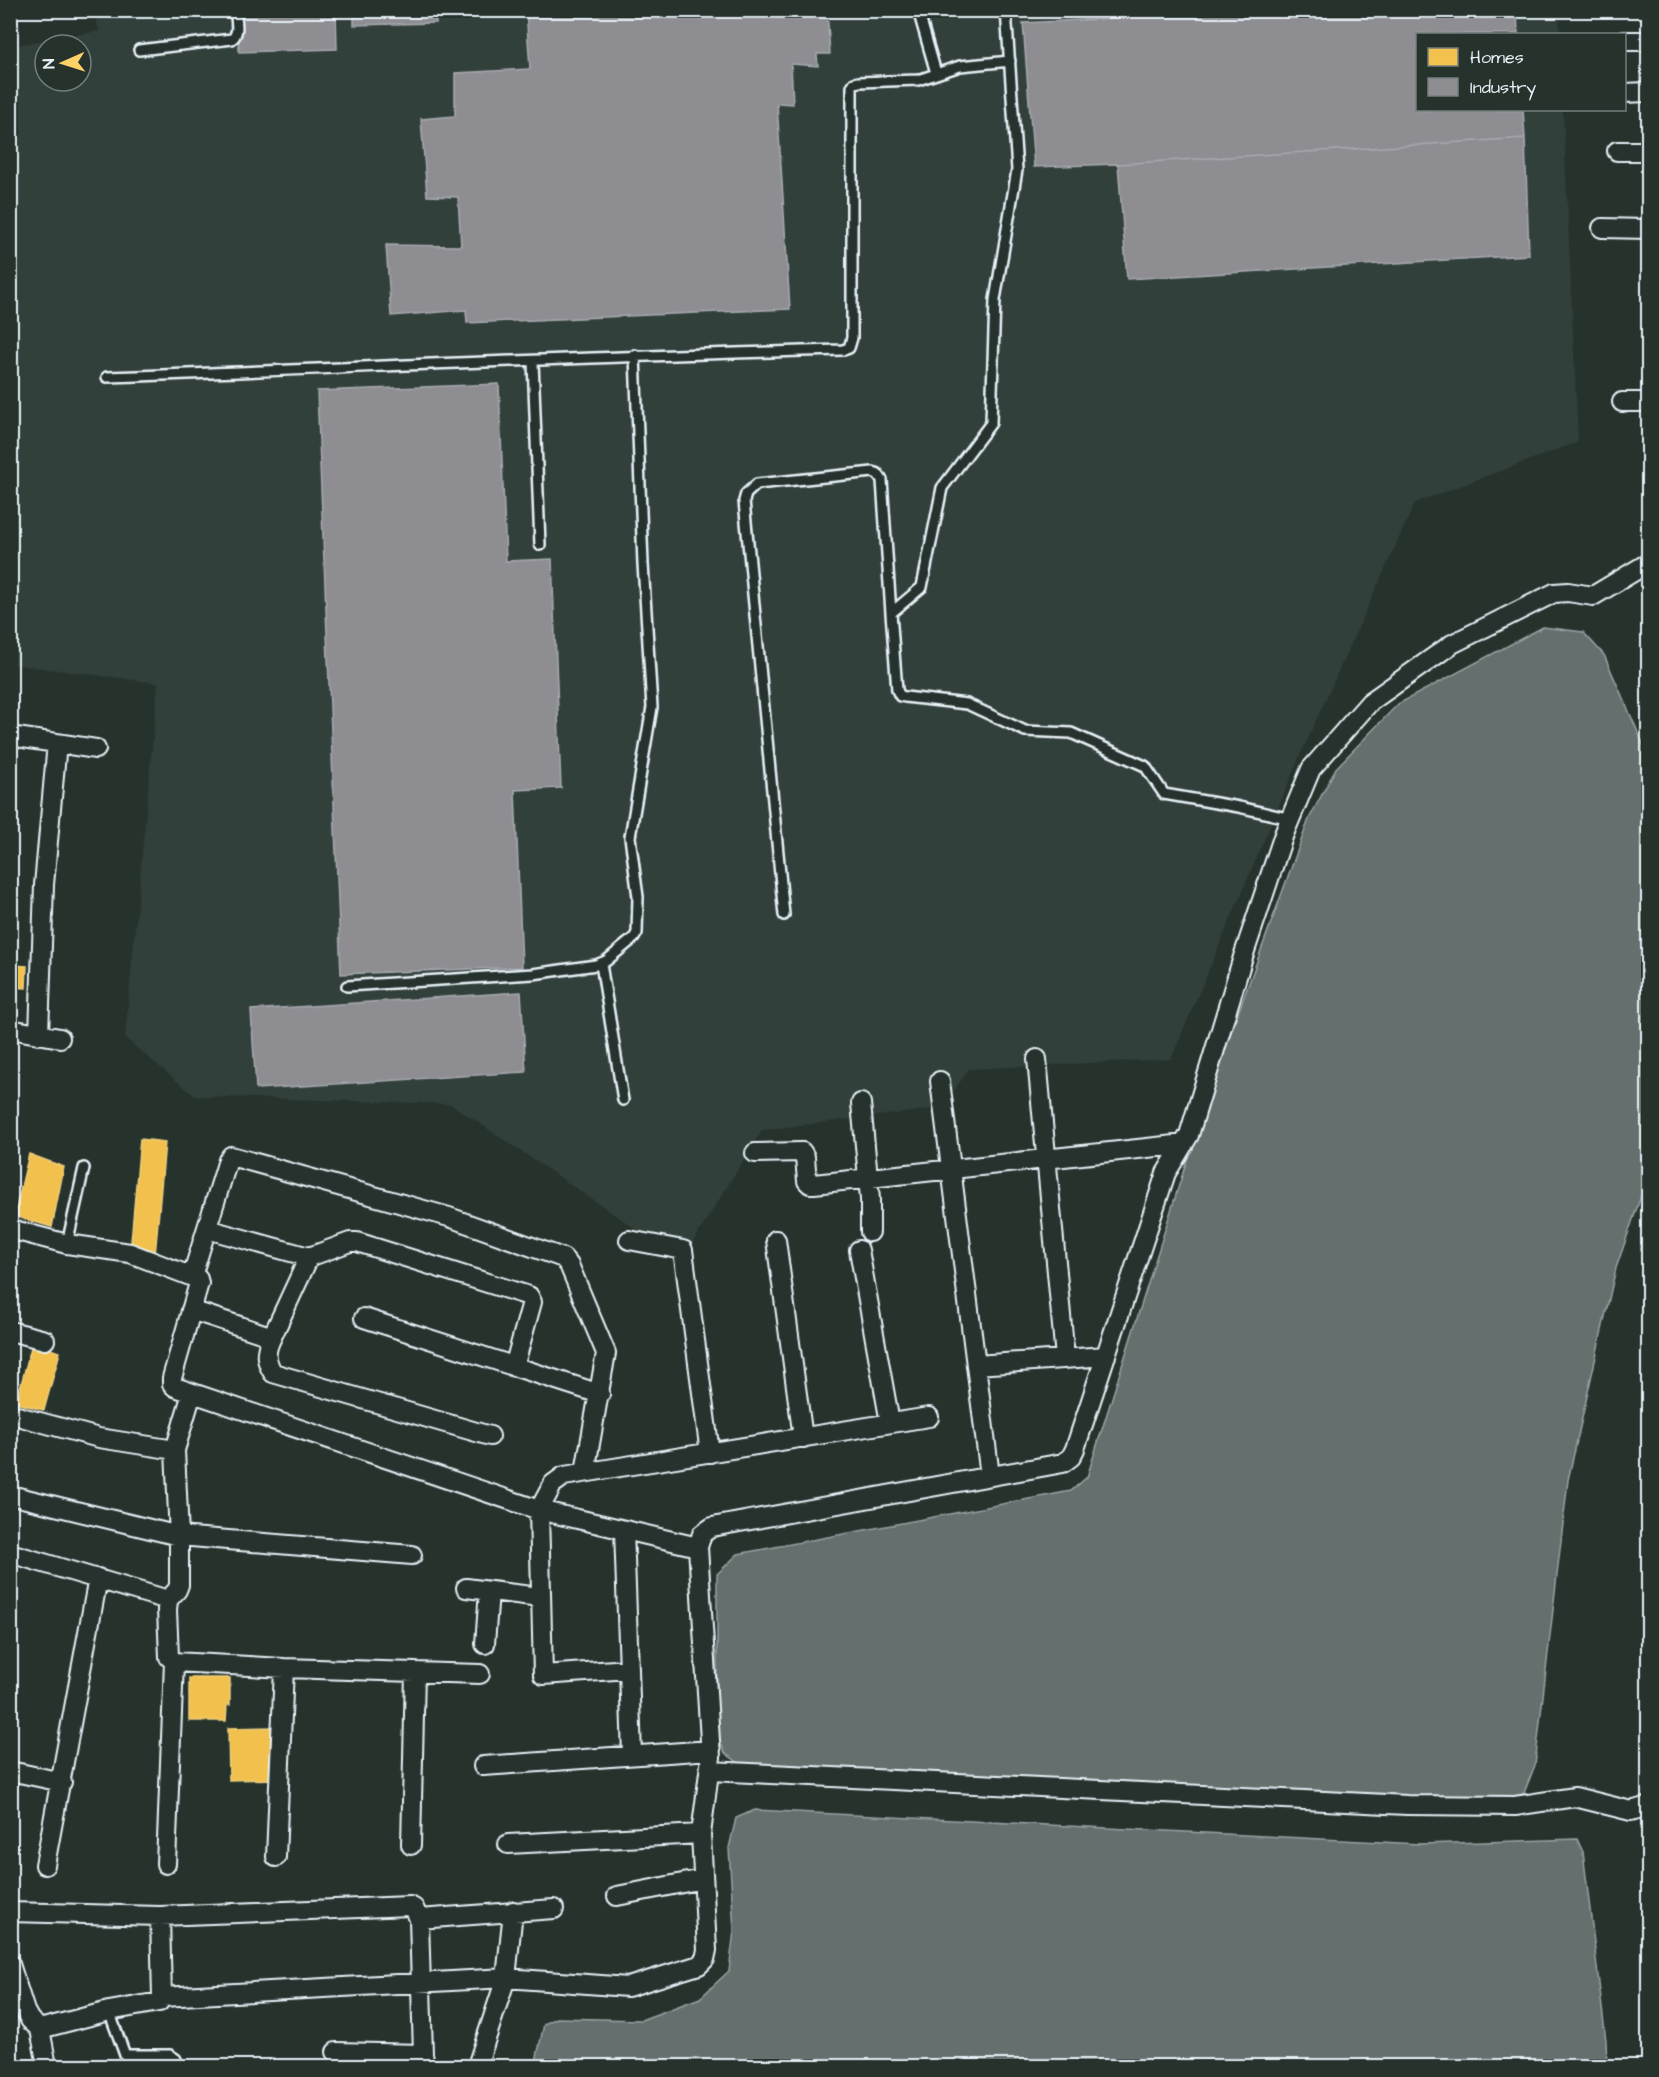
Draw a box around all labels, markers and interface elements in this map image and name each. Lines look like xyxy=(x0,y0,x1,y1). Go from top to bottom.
north arrow xyxy=(33,33,93,93)
legend xyxy=(1416,33,1626,111)
text: Homes xyxy=(1470,45,1524,70)
text: N xyxy=(38,58,60,69)
text: Industry xyxy=(1470,75,1536,101)

